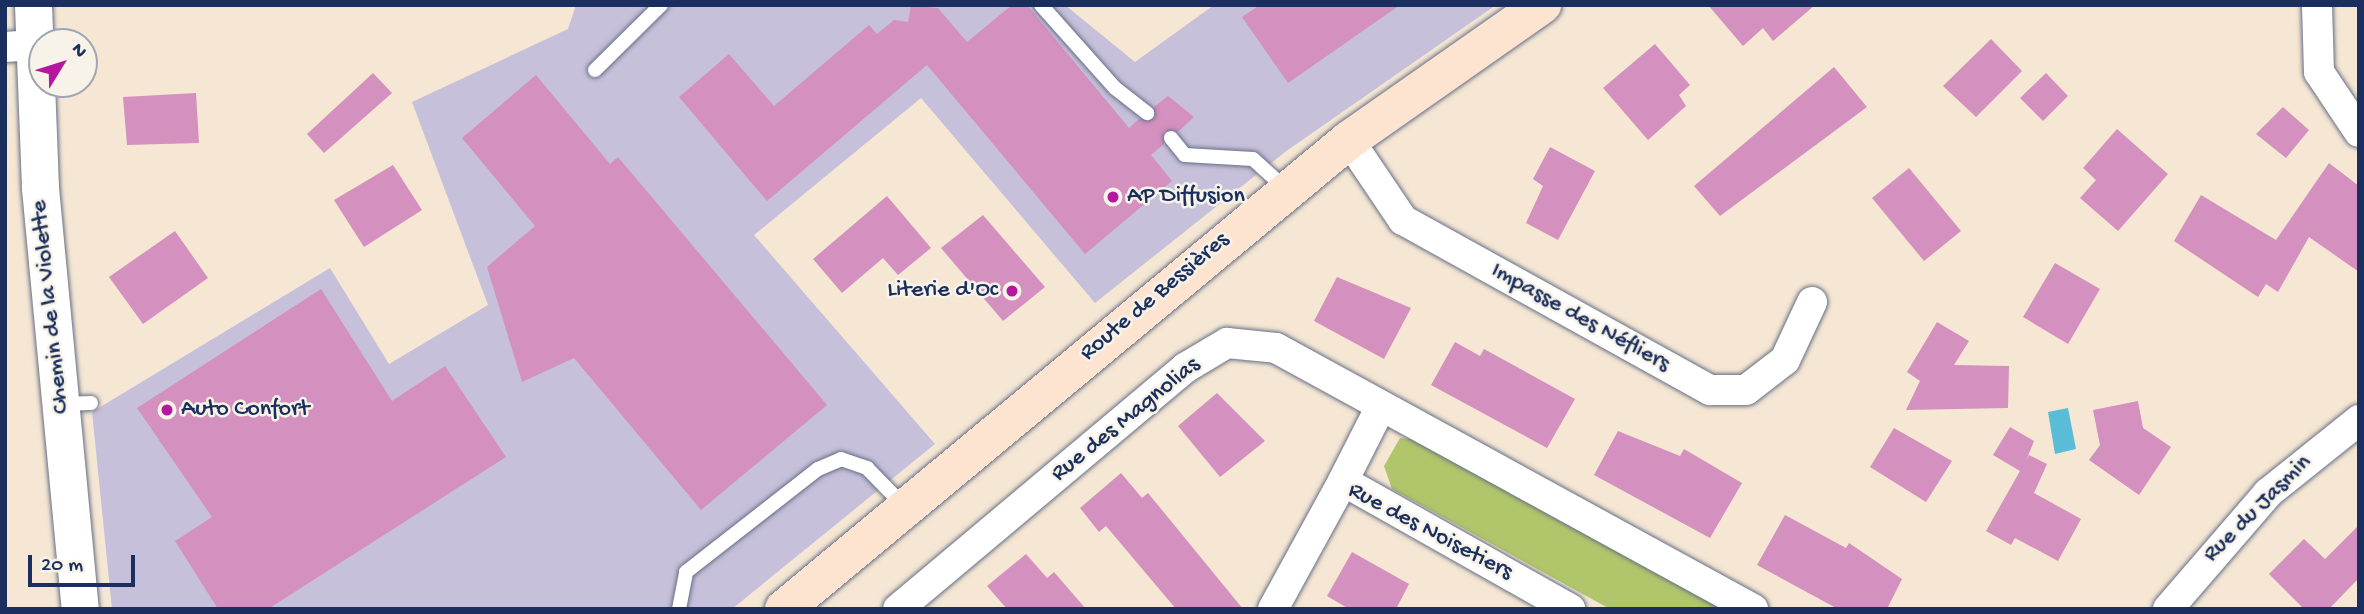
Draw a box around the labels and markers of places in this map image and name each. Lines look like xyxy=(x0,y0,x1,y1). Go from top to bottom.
place label: AP Diffusion xyxy=(1127,183,1245,211)
marker: AP Diffusion xyxy=(1105,189,1121,205)
place label: Literie d'Oc xyxy=(887,277,998,305)
marker: Literie d'Oc xyxy=(1004,283,1020,299)
place label: Auto Confort xyxy=(181,396,309,424)
marker: Auto Confort xyxy=(159,402,175,418)

